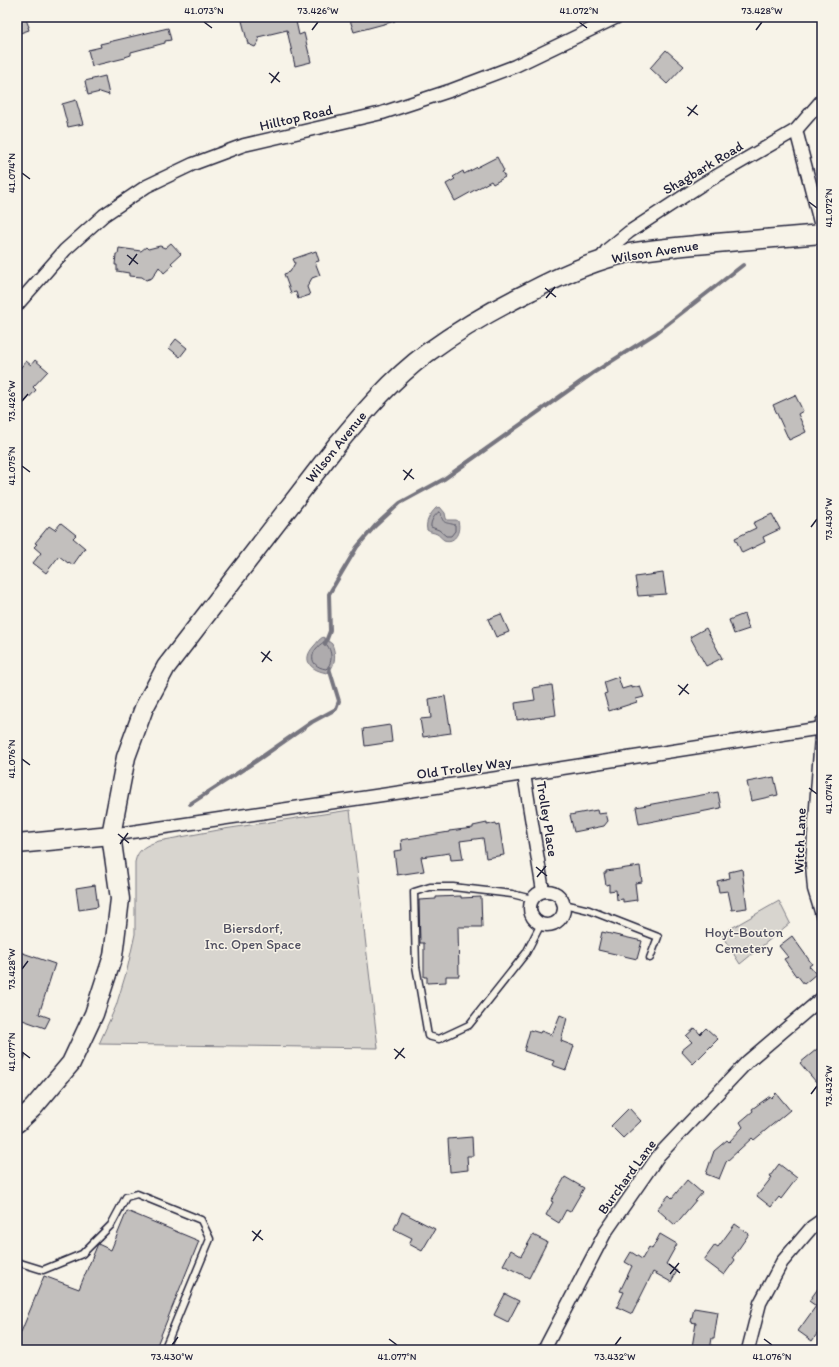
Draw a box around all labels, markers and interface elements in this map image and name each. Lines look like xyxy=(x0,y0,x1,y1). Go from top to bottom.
text: 41.073°N xyxy=(184,4,224,17)
text: 73.426°W xyxy=(298,4,339,17)
text: 41.072°N xyxy=(559,4,599,17)
text: 73.428°W xyxy=(741,4,783,17)
street label: Hilltop Road xyxy=(258,101,335,135)
street label: Shagbark Road xyxy=(660,137,746,199)
text: 41.074°N xyxy=(5,153,18,193)
text: 41.072°N xyxy=(822,188,835,228)
street label: Wilson Avenue xyxy=(610,237,700,267)
text: 73.426°W xyxy=(5,380,18,421)
street label: Wilson Avenue xyxy=(302,407,370,486)
text: 41.075°N xyxy=(5,446,18,486)
text: 73.430°W xyxy=(822,498,835,540)
text: 41.076°N xyxy=(5,739,18,779)
street label: Old Trolley Way xyxy=(416,753,513,783)
text: 41.074°N xyxy=(822,774,835,814)
street label: Trolley Place xyxy=(533,780,561,858)
street label: Witch Lane xyxy=(790,807,810,874)
park label: Biersdorf, Inc. Open Space xyxy=(205,920,301,953)
park label: Hoyt-Bouton Cemetery xyxy=(705,924,783,957)
text: 73.428°W xyxy=(5,948,18,990)
text: 41.077°N xyxy=(5,1032,18,1071)
text: 73.432°W xyxy=(822,1065,835,1107)
street label: Burchard Lane xyxy=(594,1136,660,1218)
text: 73.430°W xyxy=(151,1350,193,1363)
text: 41.077°N xyxy=(378,1350,417,1363)
text: 73.432°W xyxy=(594,1350,636,1363)
text: 41.076°N xyxy=(752,1350,792,1363)

